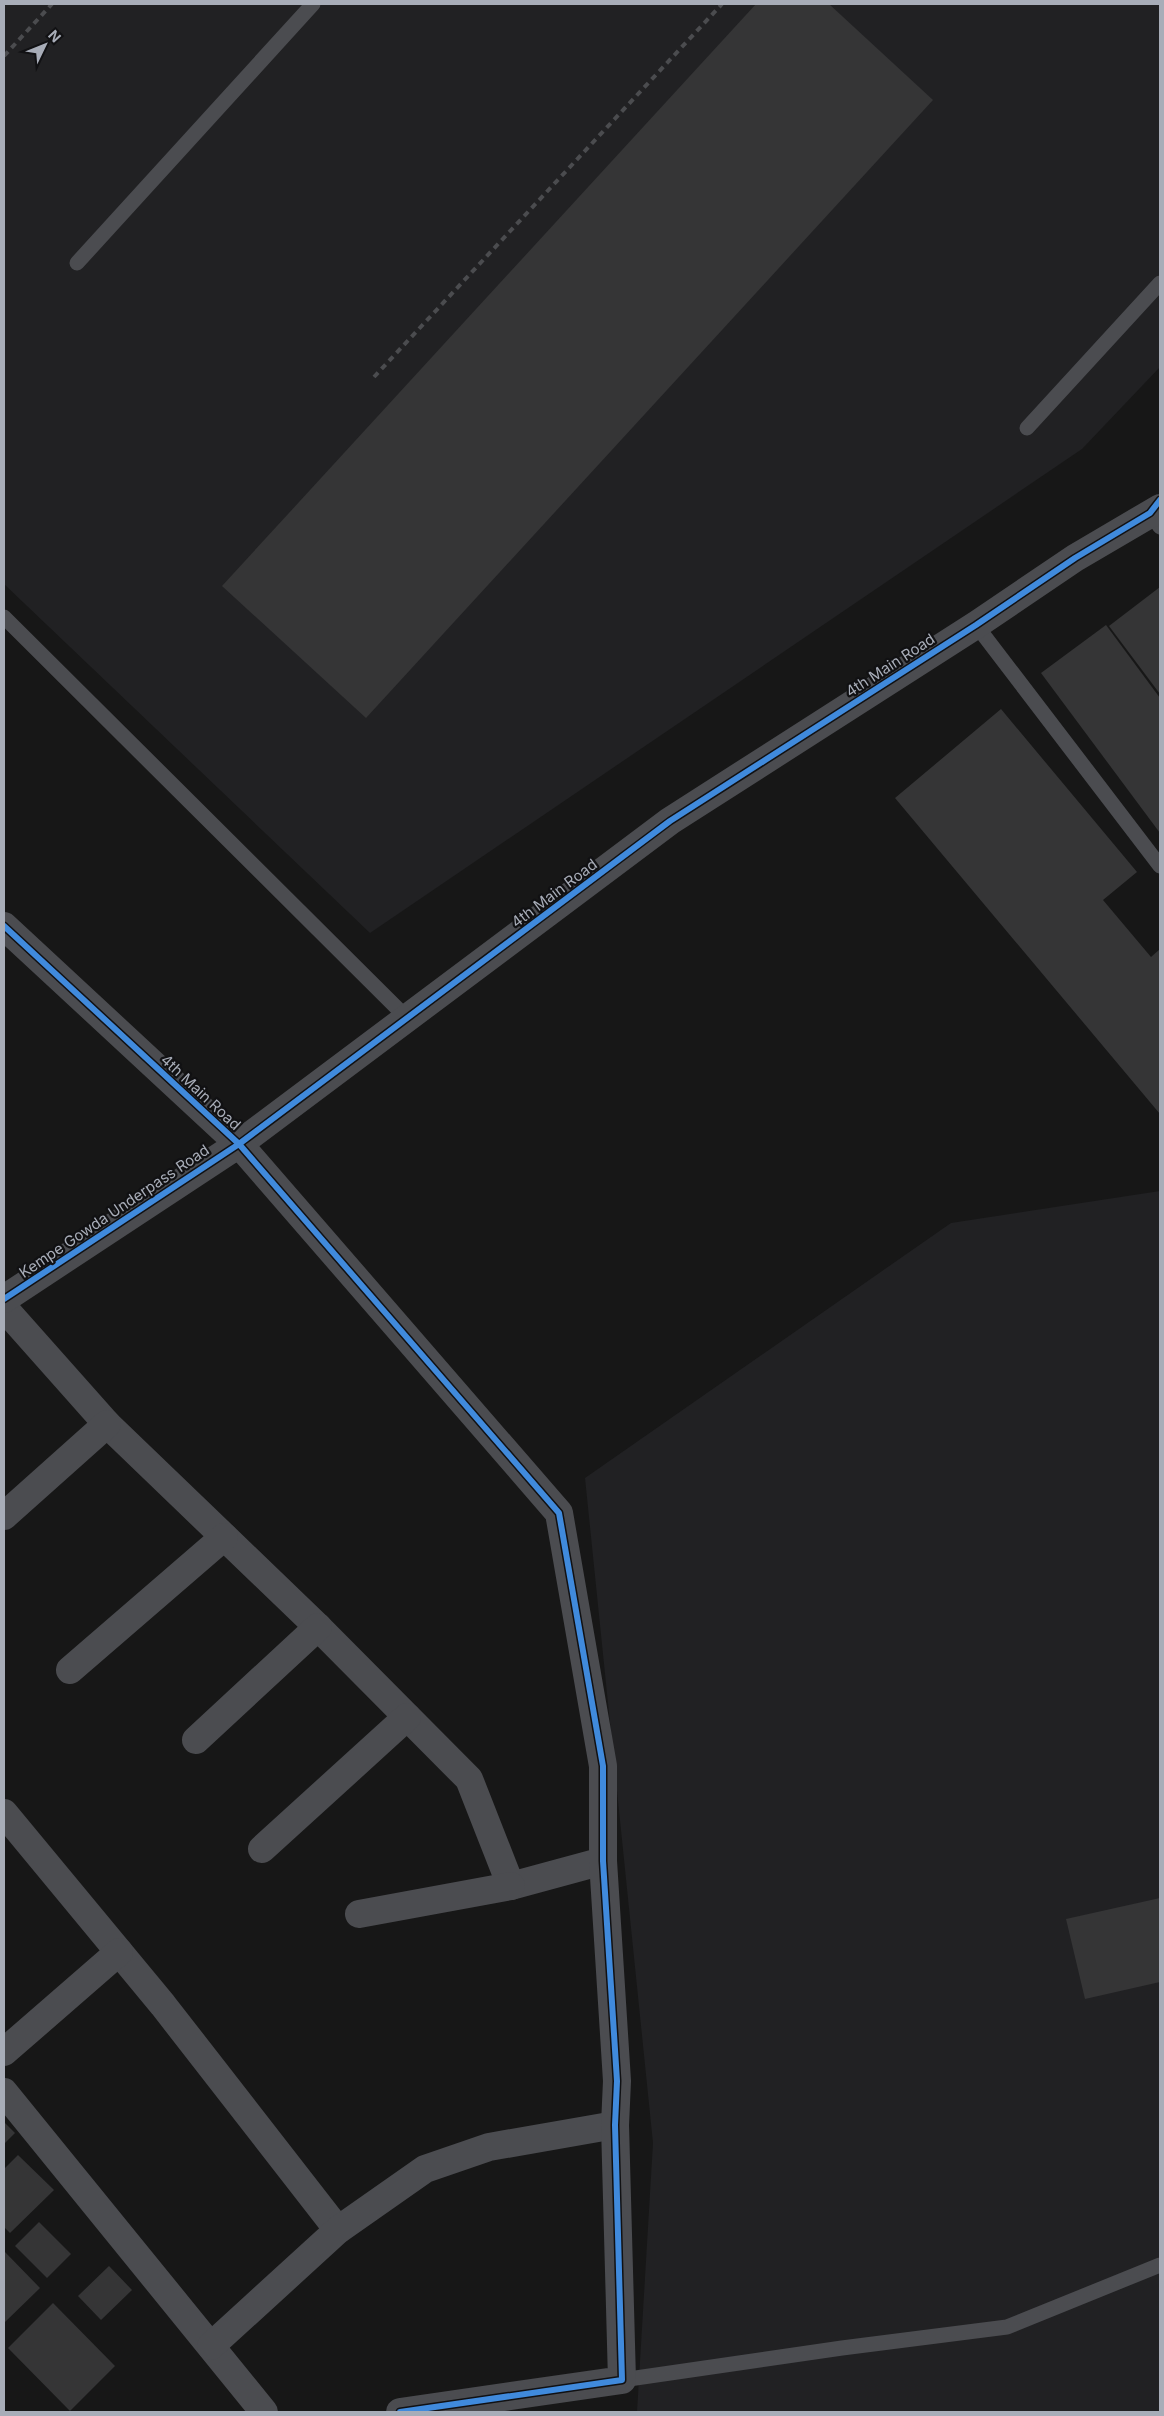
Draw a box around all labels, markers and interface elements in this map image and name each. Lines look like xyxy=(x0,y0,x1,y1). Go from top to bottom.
north arrow xyxy=(20,20,70,70)
text: N xyxy=(45,26,65,45)
street label: 4th Main Road xyxy=(842,629,938,701)
street label: 4th Main Road xyxy=(507,855,601,931)
street label: 4th Main Road xyxy=(157,1050,245,1134)
street label: Kempe Gowda Underpass Road xyxy=(15,1140,213,1282)

